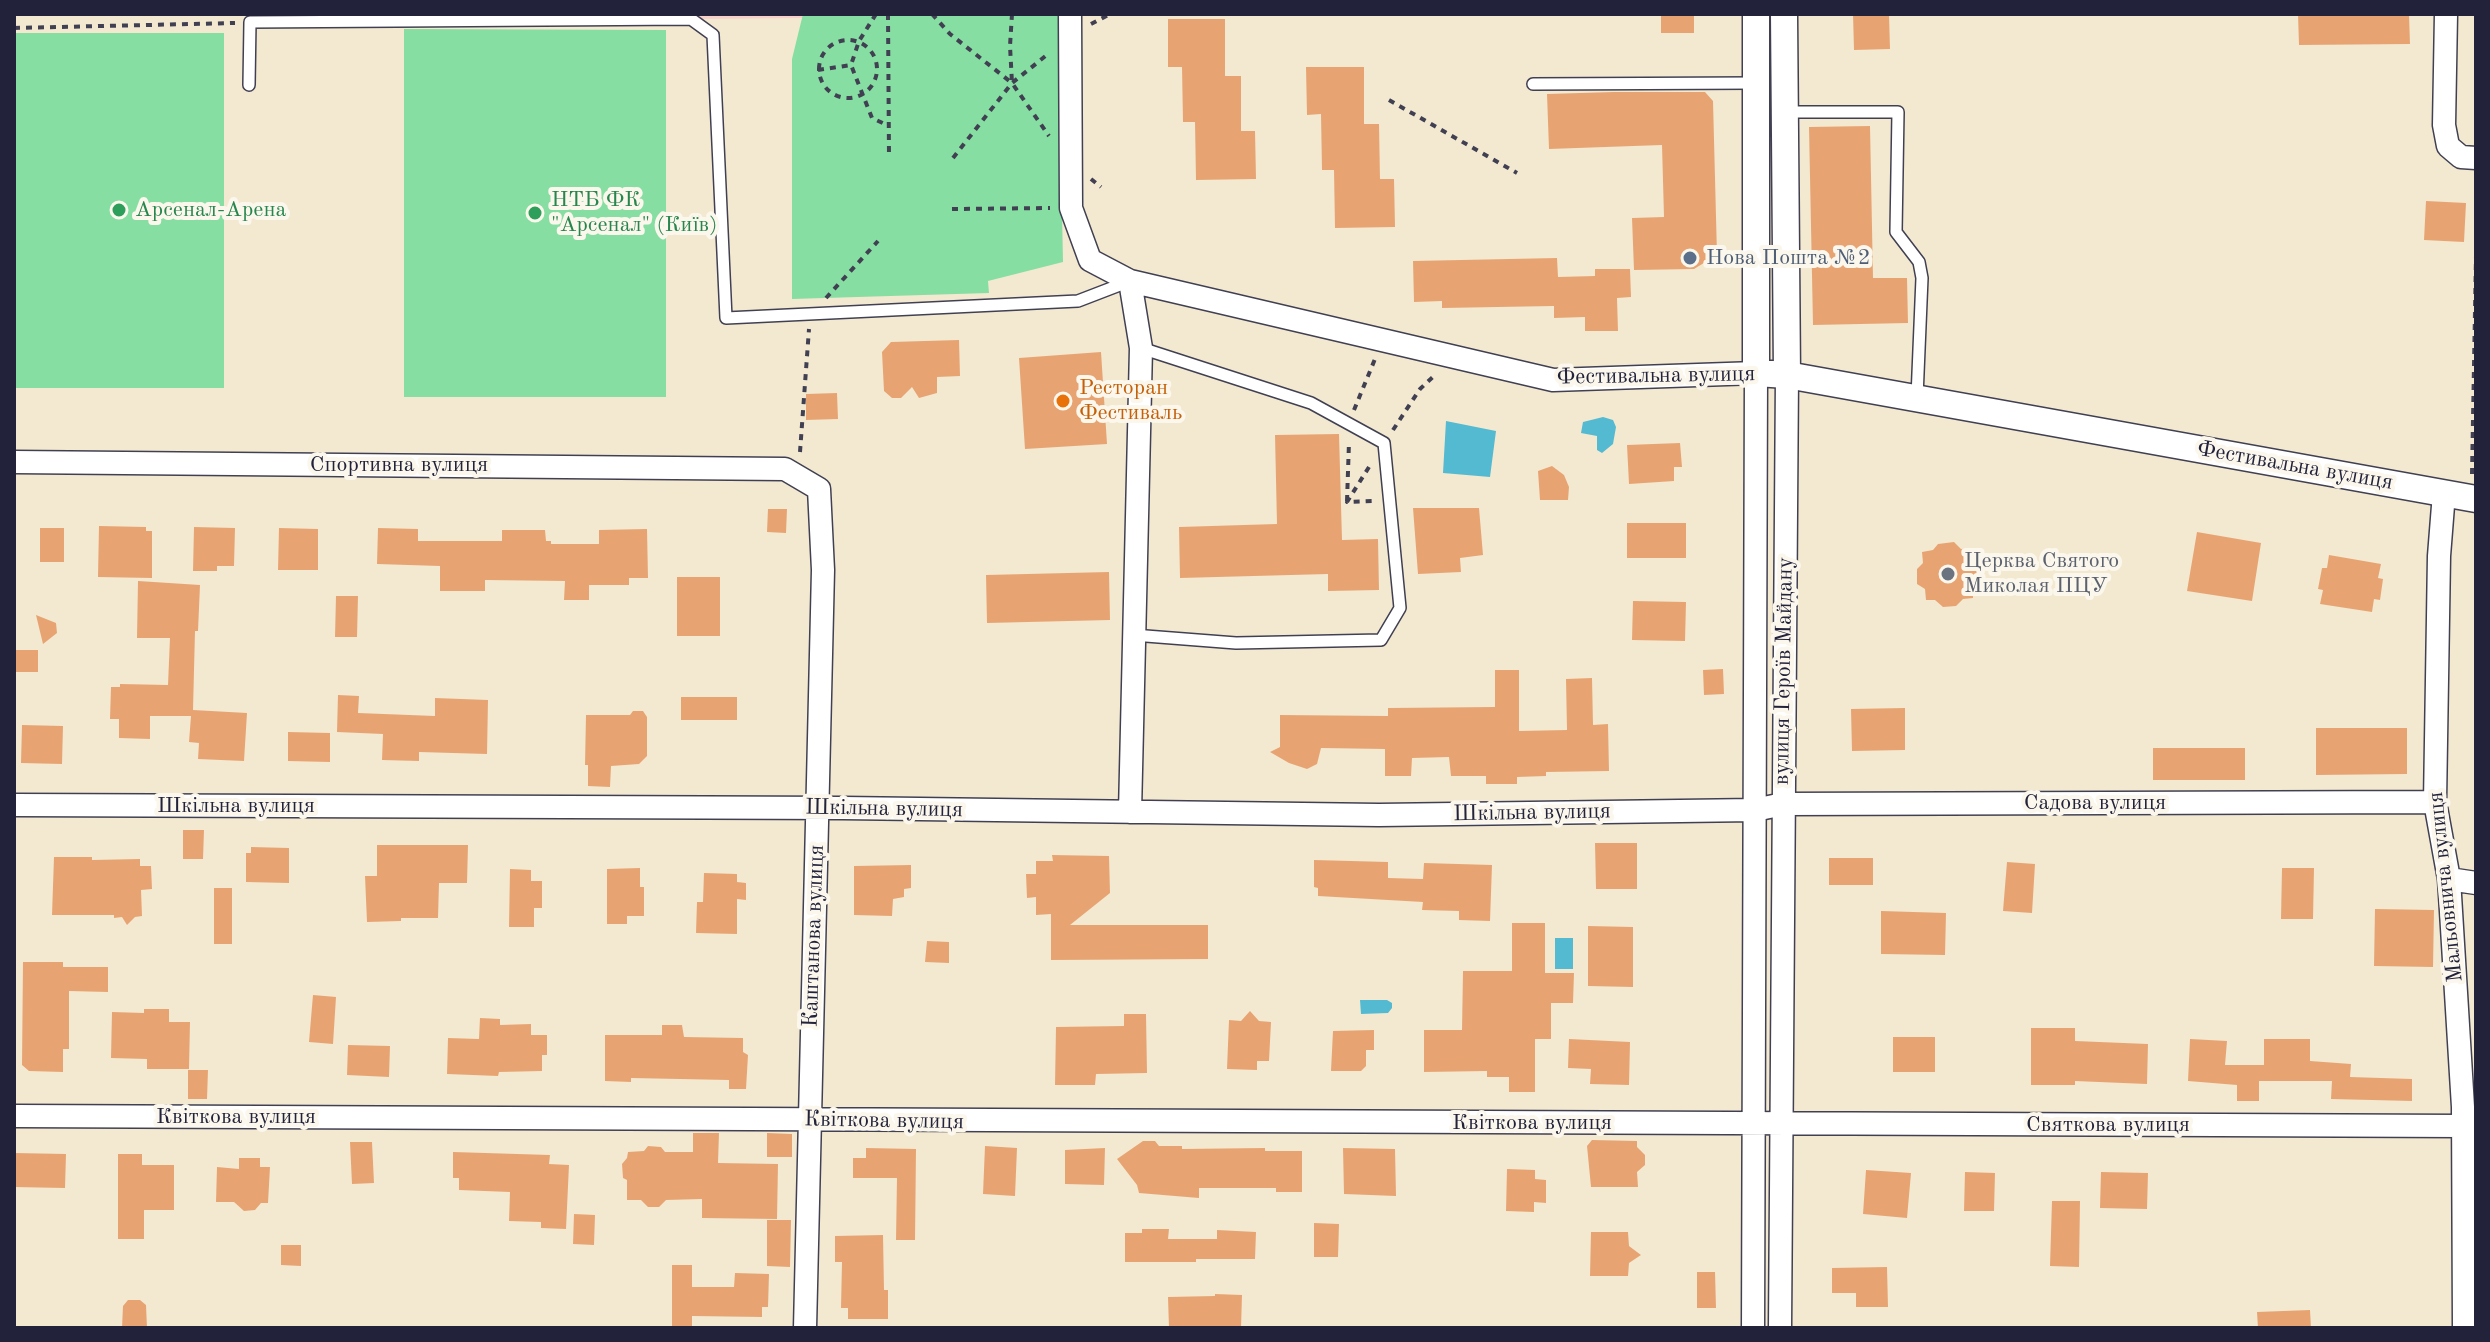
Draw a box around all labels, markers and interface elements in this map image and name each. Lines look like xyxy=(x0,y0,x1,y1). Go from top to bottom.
place label: НТБ ФК "Арсенал" (Київ) xyxy=(551,187,717,238)
place label: Арсенал-Арена xyxy=(135,197,286,223)
marker: Арсенал-Арена xyxy=(110,201,128,219)
marker: НТБ ФК "Арсенал" (Київ) xyxy=(526,204,544,222)
place label: Нова Пошта №2 xyxy=(1706,245,1871,271)
marker: Нова Пошта №2 xyxy=(1681,249,1699,267)
street label: Фестивальна вулиця xyxy=(1557,361,1755,391)
place label: Ресторан Фестиваль xyxy=(1079,375,1182,426)
marker: Ресторан Фестиваль xyxy=(1054,392,1072,410)
street label: Фестивальна вулиця xyxy=(2195,436,2395,496)
street label: Спортивна вулиця xyxy=(310,452,488,478)
place label: Церква Святого Миколая ПЦУ xyxy=(1964,548,2119,600)
street label: вулиця Героїв Майдану xyxy=(1769,557,1799,785)
marker: Церква Святого Миколая ПЦУ xyxy=(1939,565,1957,583)
street label: Садова вулиця xyxy=(2024,790,2166,816)
street label: Мальовнича вулиця xyxy=(2423,790,2469,984)
street label: Шкільна вулиця xyxy=(157,793,315,819)
street label: Шкільна вулиця xyxy=(805,794,963,824)
street label: Шкільна вулиця xyxy=(1453,798,1611,828)
street label: Каштанова вулиця xyxy=(798,844,830,1028)
street label: Квіткова вулиця xyxy=(156,1104,316,1130)
street label: Квіткова вулиця xyxy=(804,1106,964,1136)
street label: Квіткова вулиця xyxy=(1452,1110,1612,1136)
street label: Святкова вулиця xyxy=(2026,1112,2190,1138)

